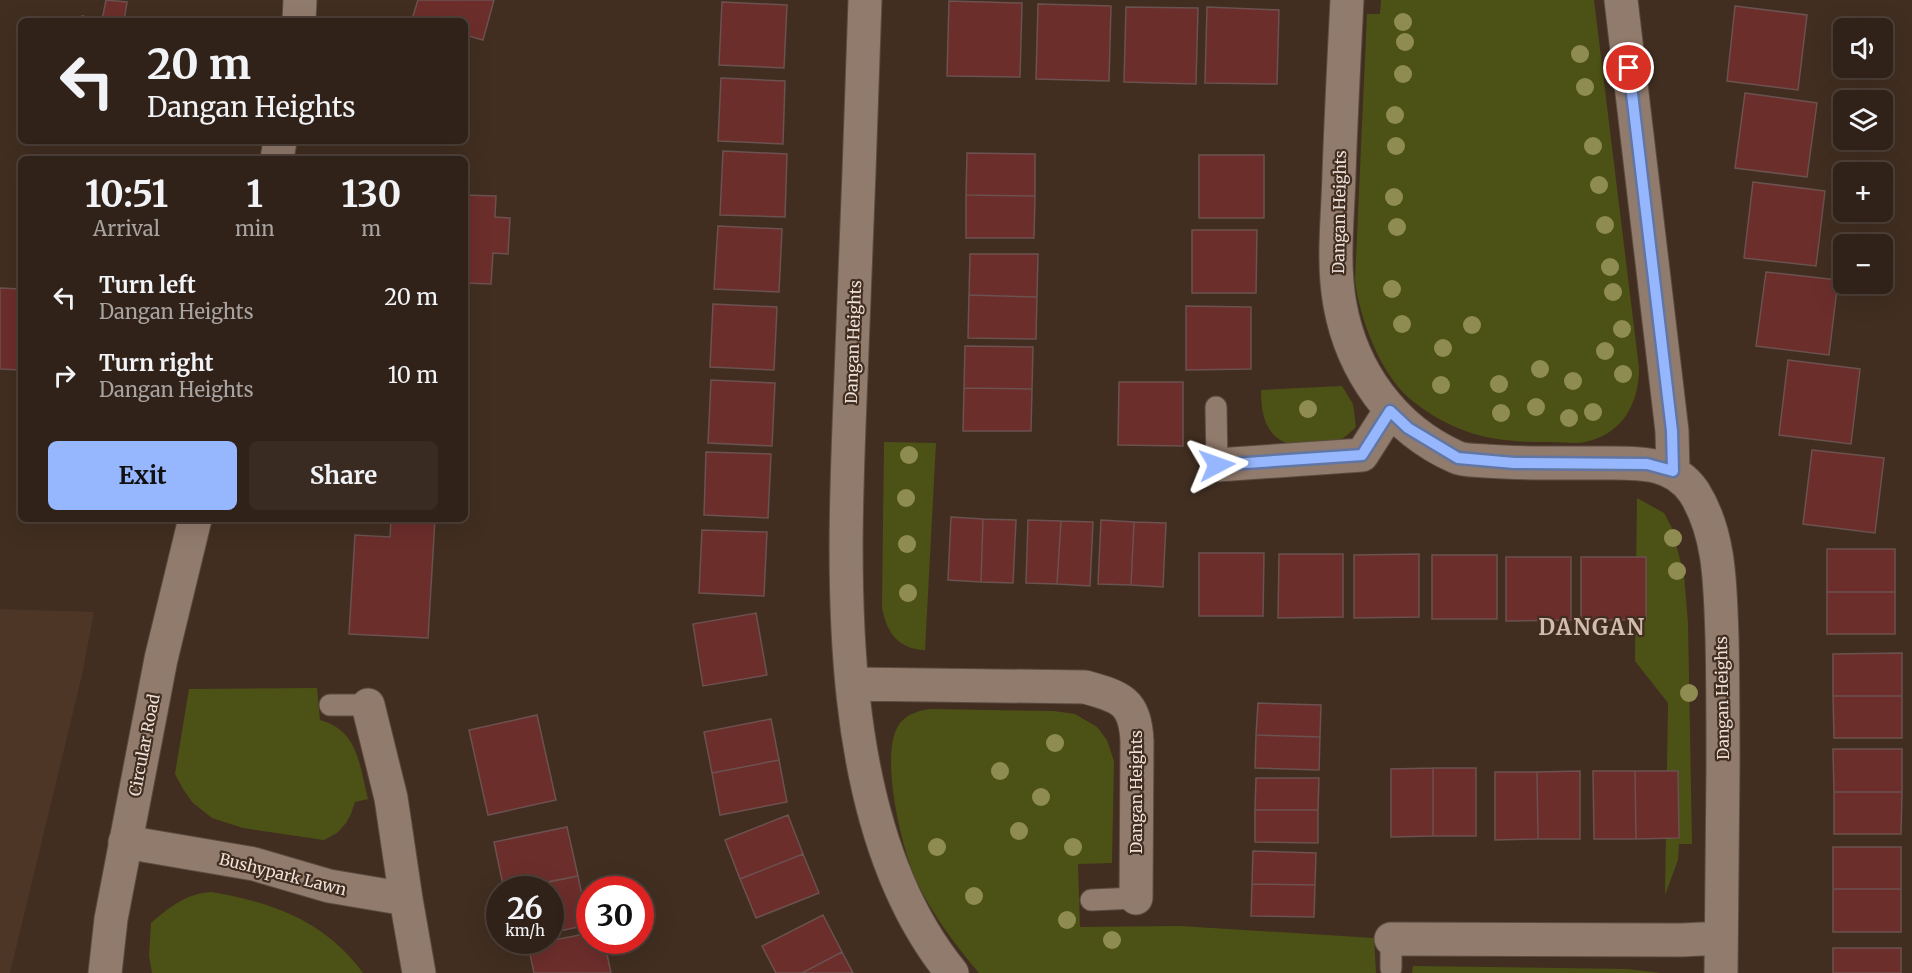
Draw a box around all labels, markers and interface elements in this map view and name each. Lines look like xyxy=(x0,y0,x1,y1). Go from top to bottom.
map controls xyxy=(1833,18,1893,294)
button: sound xyxy=(1833,18,1893,78)
text: 20 m xyxy=(147,38,251,90)
icon: left xyxy=(48,42,126,120)
pin xyxy=(1603,42,1654,93)
icon: arrive xyxy=(1612,51,1645,84)
text: Dangan Heights xyxy=(147,90,356,124)
button: layers xyxy=(1833,90,1893,150)
street label: Dangan Heights xyxy=(1328,150,1350,274)
button: + xyxy=(1833,162,1893,222)
text: 10:51 xyxy=(85,172,168,217)
text: 1 xyxy=(246,172,263,217)
text: 130 xyxy=(341,172,401,217)
text: Arrival xyxy=(93,216,160,241)
text: min xyxy=(235,216,274,241)
text: m xyxy=(361,216,381,241)
button: − xyxy=(1833,234,1893,294)
text: Turn left xyxy=(99,271,196,299)
street label: Dangan Heights xyxy=(841,280,865,404)
icon: left xyxy=(48,281,81,314)
text: 20 m xyxy=(384,283,438,311)
text: Dangan Heights xyxy=(99,299,253,324)
text: Turn right xyxy=(99,349,213,377)
icon: right xyxy=(48,359,81,392)
text: 10 m xyxy=(388,361,438,389)
text: Dangan Heights xyxy=(99,377,253,402)
position arrow xyxy=(1185,433,1249,497)
button: Exit xyxy=(48,441,237,510)
button: Share xyxy=(249,441,438,510)
district label: DANGAN xyxy=(1538,613,1646,641)
street label: Dangan Heights xyxy=(1711,636,1733,760)
street label: Circular Road xyxy=(124,692,164,798)
street label: Dangan Heights xyxy=(1126,730,1146,854)
street label: Bushypark Lawn xyxy=(217,849,349,900)
speed limit sign: 30 xyxy=(576,876,654,954)
text: 26 xyxy=(507,889,543,927)
text: km/h xyxy=(505,921,545,940)

